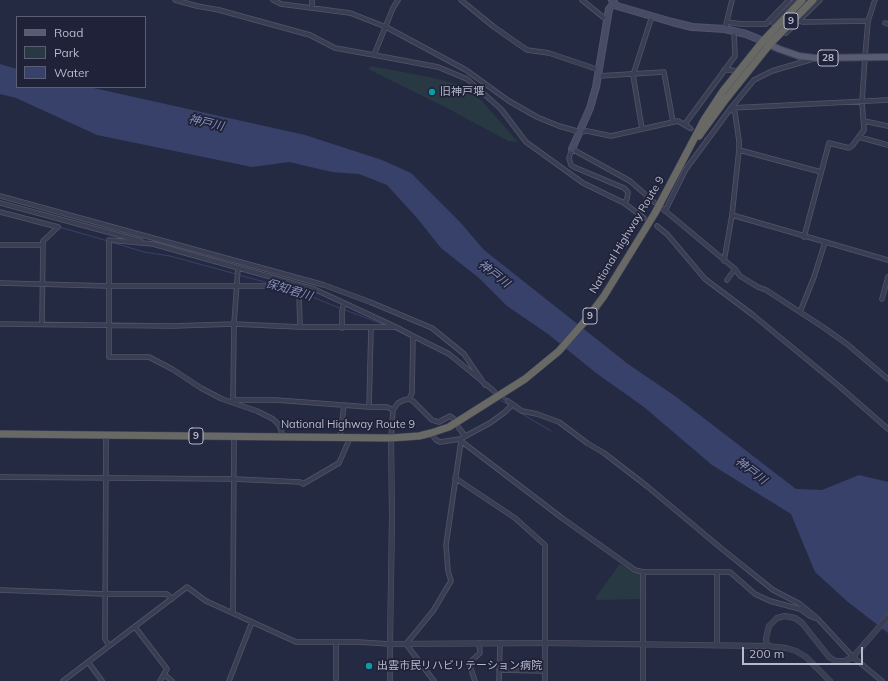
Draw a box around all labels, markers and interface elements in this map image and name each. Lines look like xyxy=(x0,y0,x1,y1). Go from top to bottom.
road number: 9 xyxy=(784,13,798,29)
legend xyxy=(16,16,146,88)
text: Road xyxy=(54,25,83,40)
text: Park xyxy=(54,45,79,60)
road number: 28 xyxy=(818,50,838,66)
text: Water xyxy=(54,65,89,80)
place label: 旧神戸堰 xyxy=(440,85,484,99)
marker: 旧神戸堰 xyxy=(427,87,437,97)
water label: 神戸川 xyxy=(187,112,225,134)
street label: National Highway Route 9 xyxy=(587,174,667,296)
water label: 神戸川 xyxy=(475,257,513,291)
water label: 保知君川 xyxy=(264,276,314,304)
road number: 9 xyxy=(583,308,597,324)
street label: National Highway Route 9 xyxy=(281,418,415,432)
road number: 9 xyxy=(189,428,203,444)
water label: 神戸川 xyxy=(732,454,770,488)
scale bar xyxy=(744,639,865,665)
text: 200 m xyxy=(749,646,784,661)
place label: 出雲市民リハビリテーション病院 xyxy=(377,659,542,673)
marker: 出雲市民リハビリテーション病院 xyxy=(364,661,374,671)

